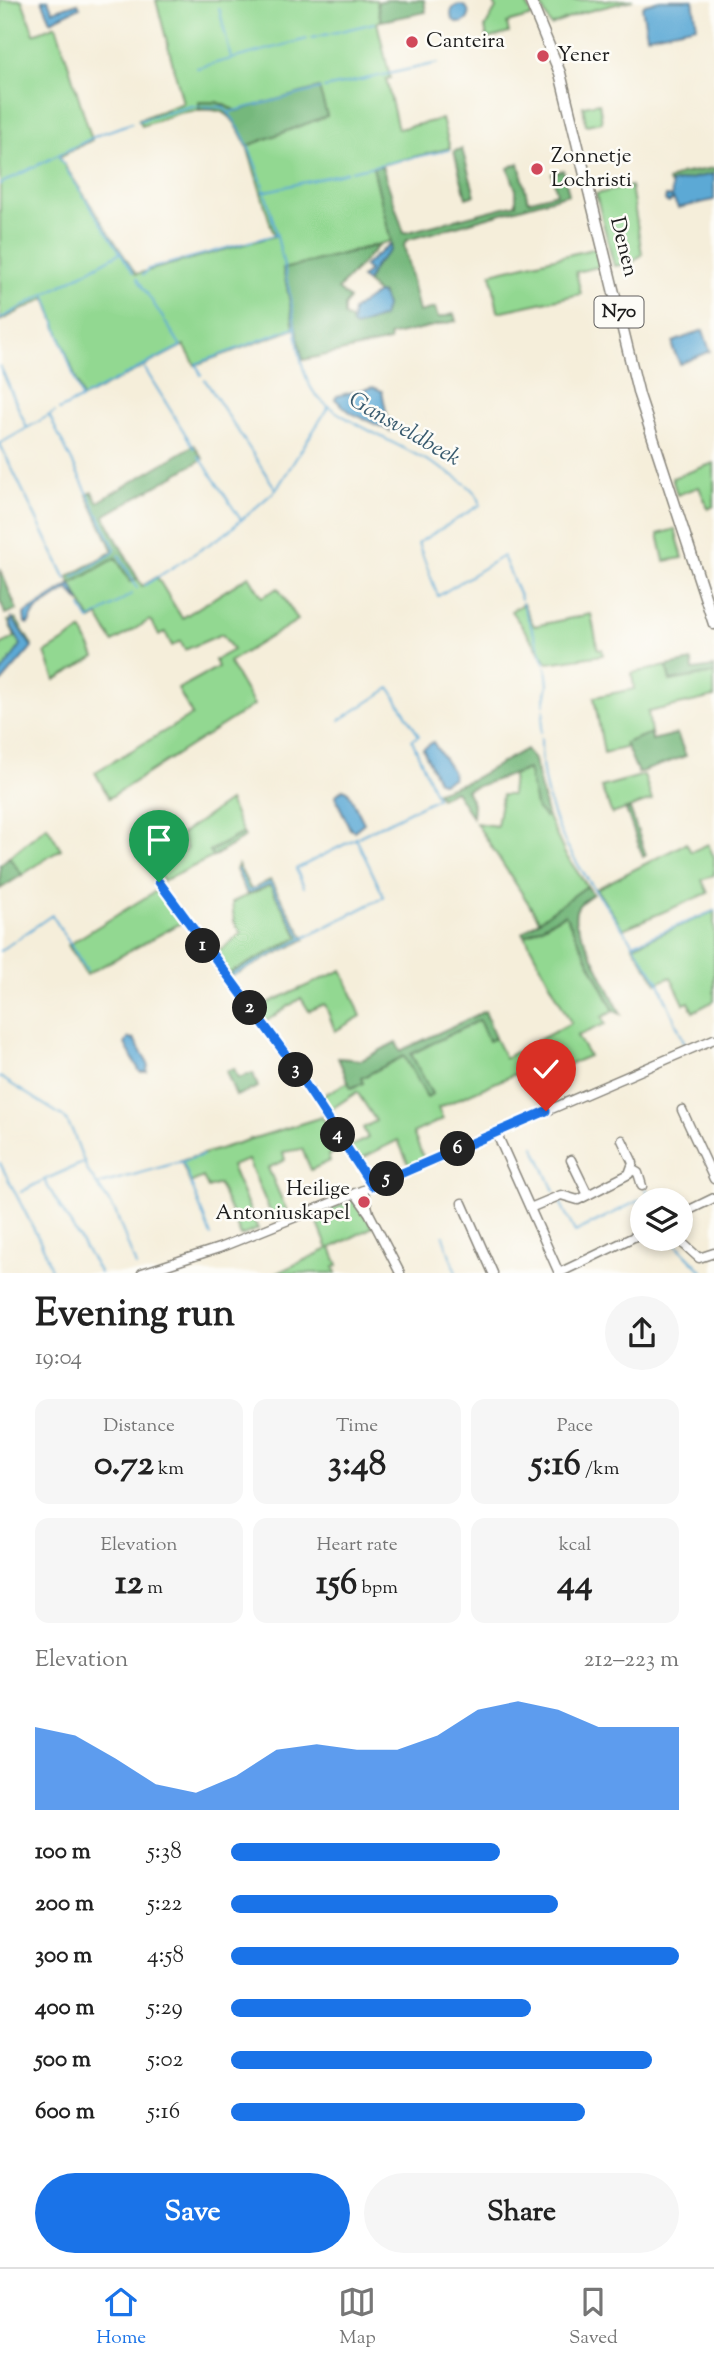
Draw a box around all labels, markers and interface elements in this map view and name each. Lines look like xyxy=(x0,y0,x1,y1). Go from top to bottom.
place label: Canteira xyxy=(426,27,505,57)
marker: Canteira xyxy=(404,34,420,50)
place label: Yener xyxy=(557,41,610,71)
marker: Yener xyxy=(535,48,551,64)
place label: Zonnetje Lochristi xyxy=(551,142,632,196)
marker: Zonnetje Lochristi xyxy=(529,161,545,177)
street label: Denen xyxy=(601,214,645,280)
road number: N70 xyxy=(594,296,644,328)
water label: Gansveldbeek xyxy=(342,385,466,475)
pin xyxy=(129,810,189,882)
icon: arrive xyxy=(140,821,178,859)
pin: 1 xyxy=(186,928,220,964)
text: 1 xyxy=(199,932,206,959)
pin: 2 xyxy=(232,990,268,1026)
text: 2 xyxy=(245,994,254,1021)
pin xyxy=(516,1039,576,1111)
icon: check xyxy=(527,1050,565,1088)
pin: 3 xyxy=(278,1052,314,1088)
text: 3 xyxy=(292,1056,299,1083)
pin: 4 xyxy=(320,1118,356,1152)
text: 4 xyxy=(333,1121,342,1148)
pin: 6 xyxy=(440,1132,476,1166)
text: 6 xyxy=(453,1135,462,1162)
pin: 5 xyxy=(370,1162,404,1196)
text: 5 xyxy=(383,1165,390,1192)
place label: Heilige Antoniuskapel xyxy=(215,1175,350,1229)
map controls xyxy=(630,1188,693,1251)
button: layers xyxy=(630,1188,693,1251)
marker: Heilige Antoniuskapel xyxy=(356,1194,372,1210)
text: Evening run xyxy=(35,1289,235,1343)
button: share xyxy=(605,1296,679,1370)
text: 19:04 xyxy=(35,1342,82,1375)
text: Distance xyxy=(103,1413,175,1440)
text: Time xyxy=(336,1413,378,1440)
text: Pace xyxy=(557,1413,593,1440)
text: 0.72 xyxy=(94,1440,154,1491)
text: 3:48 xyxy=(328,1440,386,1491)
text: 5:16 xyxy=(531,1440,581,1491)
text: km xyxy=(154,1456,184,1483)
text: /km xyxy=(581,1456,619,1483)
text: Elevation xyxy=(100,1532,178,1559)
text: Heart rate xyxy=(316,1532,398,1559)
text: kcal xyxy=(559,1532,591,1559)
text: 12 xyxy=(115,1559,143,1610)
text: 156 xyxy=(316,1559,357,1610)
text: 44 xyxy=(557,1559,593,1610)
text: m xyxy=(143,1575,163,1602)
text: bpm xyxy=(357,1575,398,1602)
text: Elevation xyxy=(35,1644,128,1677)
text: 212–223 m xyxy=(584,1644,679,1677)
text: 100 m xyxy=(35,1836,91,1869)
text: 5:38 xyxy=(147,1836,182,1869)
text: 200 m xyxy=(35,1888,94,1921)
text: 5:22 xyxy=(147,1888,182,1921)
text: 300 m xyxy=(35,1940,92,1973)
text: 4:58 xyxy=(147,1940,184,1973)
text: 400 m xyxy=(35,1992,95,2025)
text: 5:29 xyxy=(147,1992,183,2025)
text: 500 m xyxy=(35,2044,91,2077)
text: 5:02 xyxy=(147,2044,183,2077)
text: 600 m xyxy=(35,2096,95,2129)
text: 5:16 xyxy=(147,2096,180,2129)
button: Save xyxy=(35,2173,350,2253)
button: Share xyxy=(364,2173,679,2253)
tab: Home xyxy=(96,2283,146,2352)
tab: Map xyxy=(338,2283,376,2352)
tab: Saved xyxy=(569,2283,618,2352)

